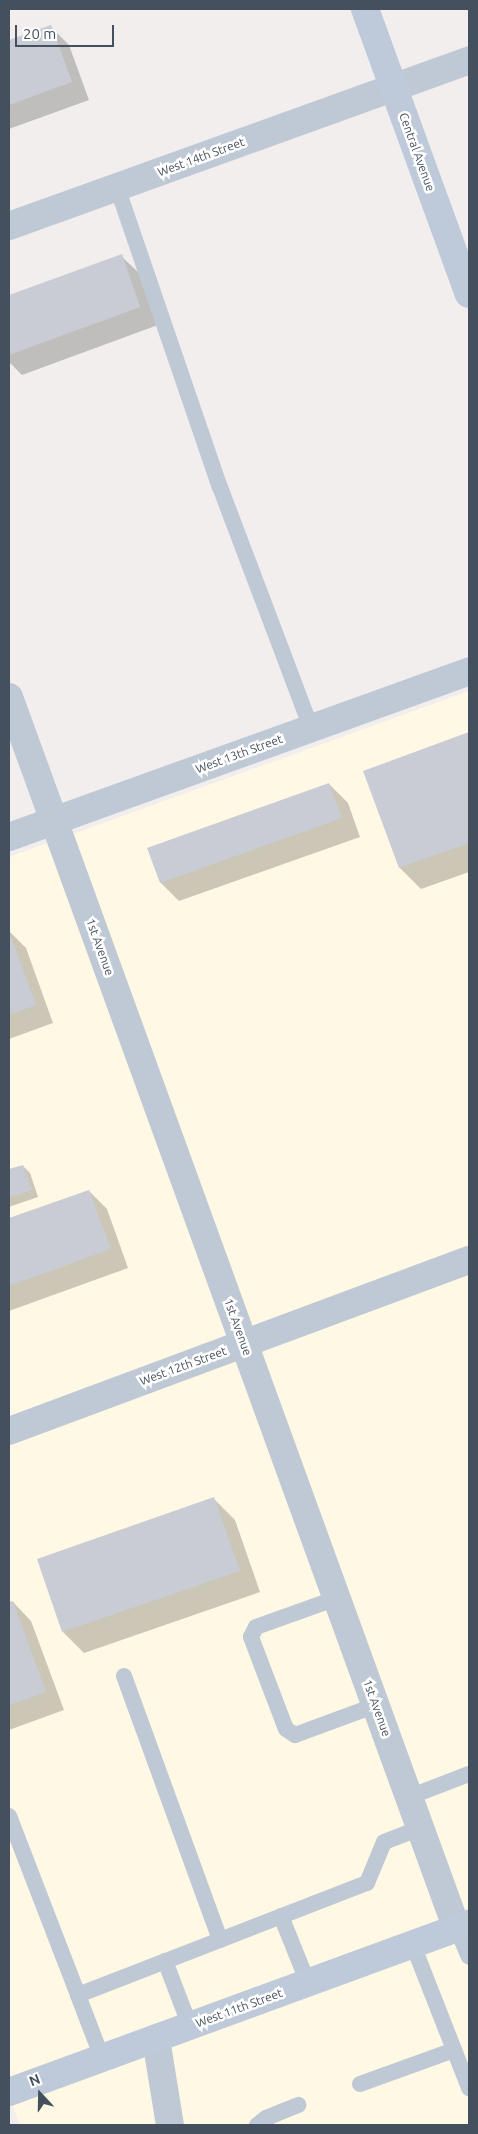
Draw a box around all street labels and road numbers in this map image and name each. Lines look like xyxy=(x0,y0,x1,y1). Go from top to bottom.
street label: Central Avenue xyxy=(396,111,438,193)
street label: West 14th Street xyxy=(156,135,246,179)
street label: West 13th Street xyxy=(194,732,284,776)
street label: 1st Avenue xyxy=(83,916,117,978)
street label: 1st Avenue xyxy=(221,1296,255,1358)
street label: West 12th Street xyxy=(138,1344,228,1388)
street label: 1st Avenue xyxy=(360,1677,394,1739)
street label: West 11th Street xyxy=(194,1986,284,2030)

